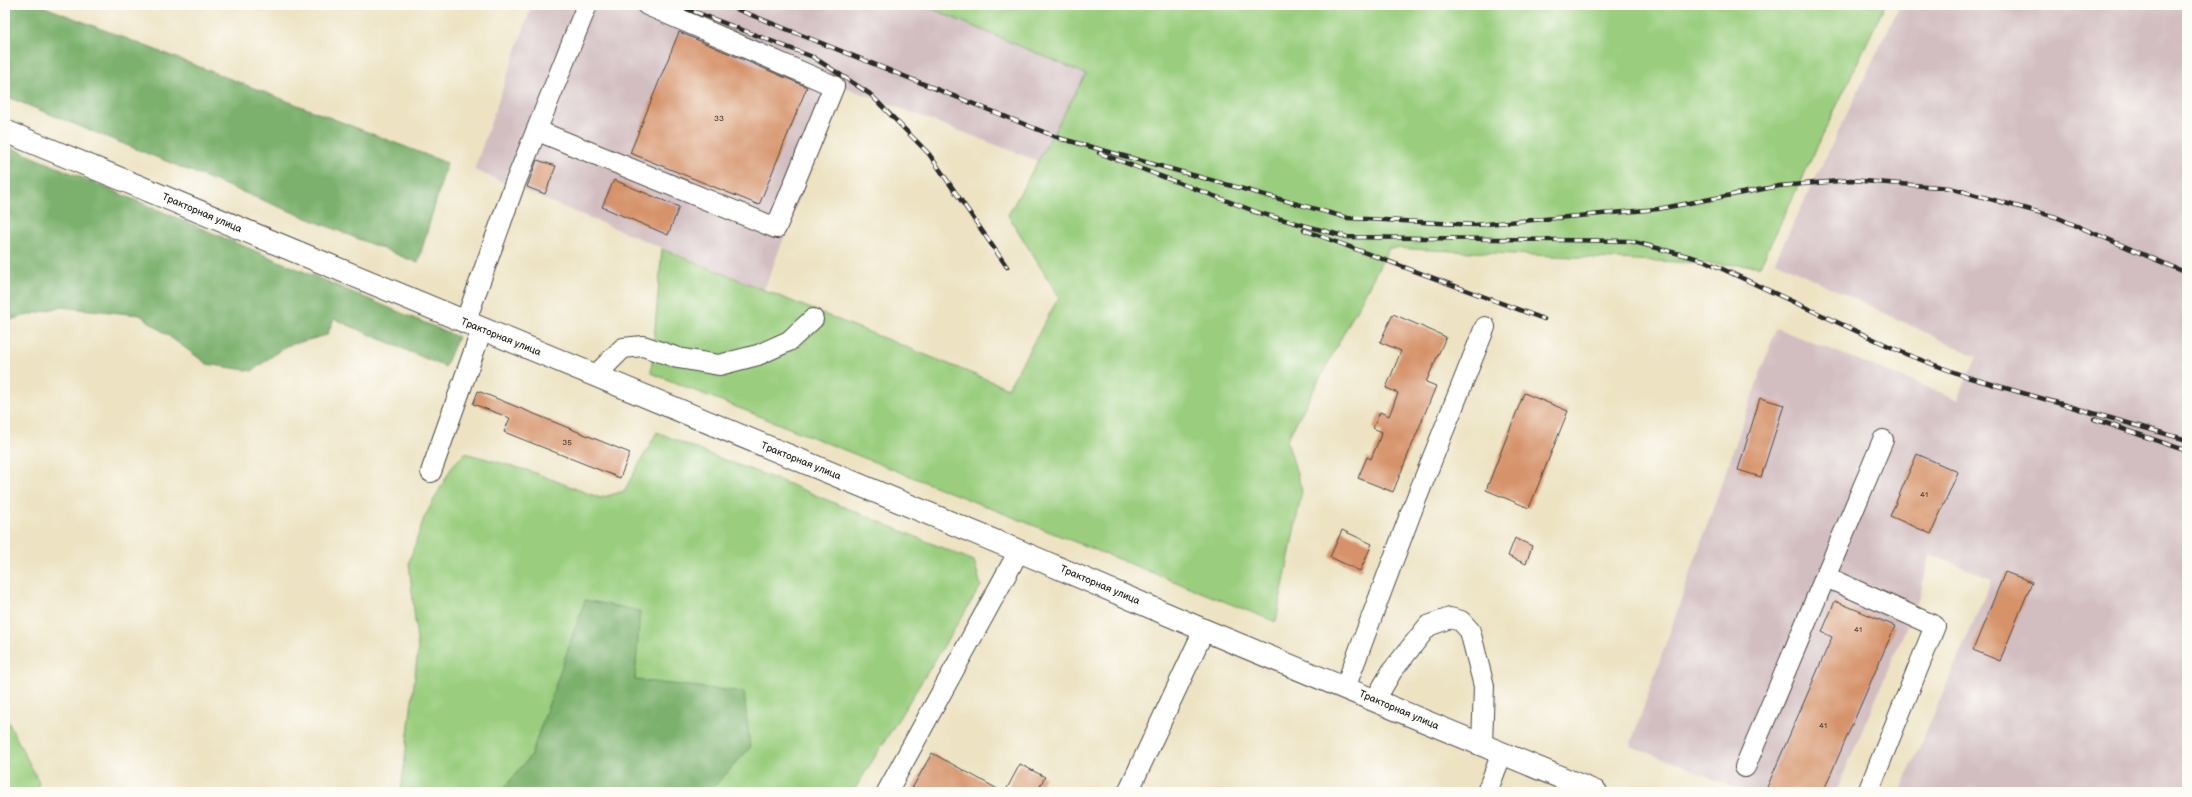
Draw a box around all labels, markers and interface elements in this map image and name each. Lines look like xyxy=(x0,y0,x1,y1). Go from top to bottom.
house number: 33 xyxy=(714,114,724,123)
street label: Тракторная улица xyxy=(160,191,244,235)
street label: Тракторная улица xyxy=(459,315,543,359)
house number: 35 xyxy=(562,438,572,447)
street label: Тракторная улица xyxy=(759,439,843,483)
house number: 41 xyxy=(1920,490,1928,499)
street label: Тракторная улица xyxy=(1058,563,1142,607)
house number: 41 xyxy=(1854,625,1862,634)
street label: Тракторная улица xyxy=(1357,688,1441,732)
house number: 41 xyxy=(1819,721,1827,730)

